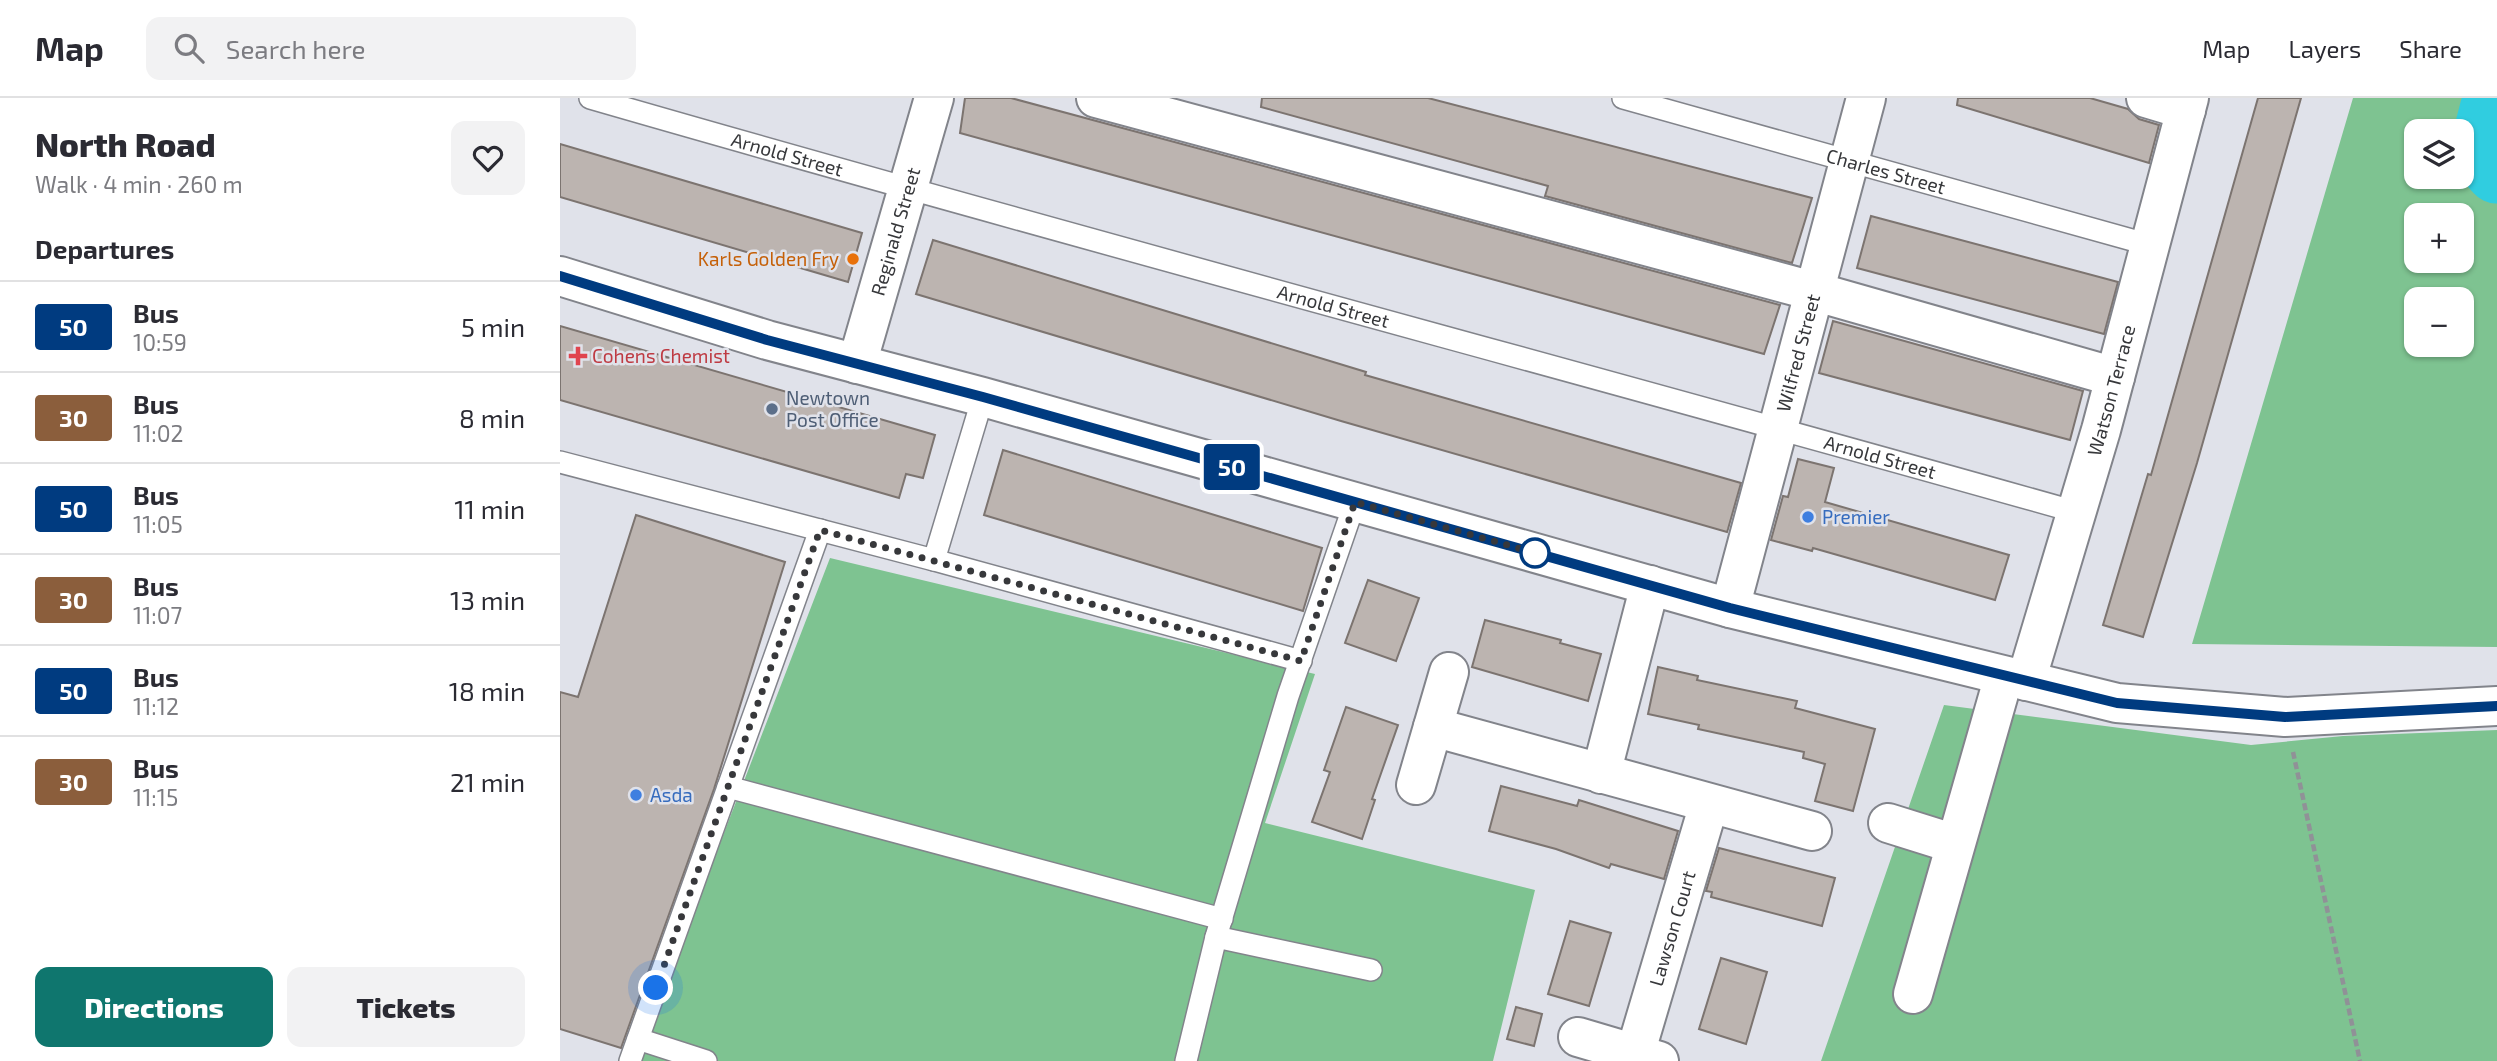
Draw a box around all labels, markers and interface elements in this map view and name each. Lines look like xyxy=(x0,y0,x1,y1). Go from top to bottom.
search box xyxy=(146,17,636,80)
text: Map xyxy=(35,28,104,68)
icon: search xyxy=(170,29,208,67)
text: Search here xyxy=(226,33,365,64)
text: Map xyxy=(2202,34,2250,63)
text: Layers xyxy=(2288,34,2361,63)
text: Share xyxy=(2399,34,2462,63)
map controls xyxy=(2404,119,2474,357)
button: layers xyxy=(2404,119,2474,189)
button: heart xyxy=(451,121,525,195)
text: North Road xyxy=(35,124,216,164)
street label: Arnold Street xyxy=(729,127,846,181)
street label: Charles Street xyxy=(1824,143,1948,198)
street label: Reginald Street xyxy=(865,165,924,298)
text: Walk · 4 min · 260 m xyxy=(35,170,243,198)
button: + xyxy=(2404,203,2474,273)
text: Departures xyxy=(35,233,174,264)
place label: Karls Golden Fry xyxy=(698,247,839,270)
marker: Karls Golden Fry xyxy=(845,251,861,267)
street label: Arnold Street xyxy=(1275,280,1392,332)
button: − xyxy=(2404,287,2474,357)
street label: Wilfred Street xyxy=(1771,291,1824,414)
text: Bus xyxy=(133,297,179,328)
text: 5 min xyxy=(461,311,525,342)
text: 50 xyxy=(59,312,88,341)
street label: Watson Terrace xyxy=(2082,322,2139,458)
text: 10:59 xyxy=(133,328,187,356)
place label: Cohens Chemist xyxy=(592,344,730,367)
marker: Cohens Chemist xyxy=(570,348,586,364)
place label: Newtown Post Office xyxy=(786,386,879,431)
text: Bus xyxy=(133,388,179,419)
marker: Newtown Post Office xyxy=(764,401,780,417)
text: 8 min xyxy=(459,402,525,433)
text: 30 xyxy=(59,403,88,432)
text: 11:02 xyxy=(133,419,184,447)
street label: Arnold Street xyxy=(1822,430,1939,483)
line badge: 50 xyxy=(1200,444,1264,490)
text: 50 xyxy=(1218,452,1246,481)
text: Bus xyxy=(133,479,179,510)
text: 11 min xyxy=(454,493,525,524)
text: 50 xyxy=(59,494,88,523)
place label: Premier xyxy=(1822,505,1890,528)
marker: Premier xyxy=(1800,509,1816,525)
text: 11:05 xyxy=(133,510,183,538)
unlabelled marker xyxy=(1520,538,1550,568)
text: Bus xyxy=(133,570,179,601)
text: 13 min xyxy=(450,584,525,615)
text: 30 xyxy=(59,585,88,614)
text: 11:07 xyxy=(133,601,182,629)
text: Bus xyxy=(133,661,179,692)
text: 18 min xyxy=(449,675,525,706)
text: 50 xyxy=(59,676,88,705)
text: 11:12 xyxy=(133,692,179,720)
text: Bus xyxy=(133,752,179,783)
text: 21 min xyxy=(450,766,525,797)
text: 30 xyxy=(59,767,88,796)
text: 11:15 xyxy=(133,783,178,811)
place label: Asda xyxy=(650,783,693,806)
marker: Asda xyxy=(628,787,644,803)
street label: Lawson Court xyxy=(1644,868,1700,989)
button: Directions xyxy=(35,967,273,1047)
button: Tickets xyxy=(287,967,525,1047)
your location xyxy=(638,970,673,1005)

